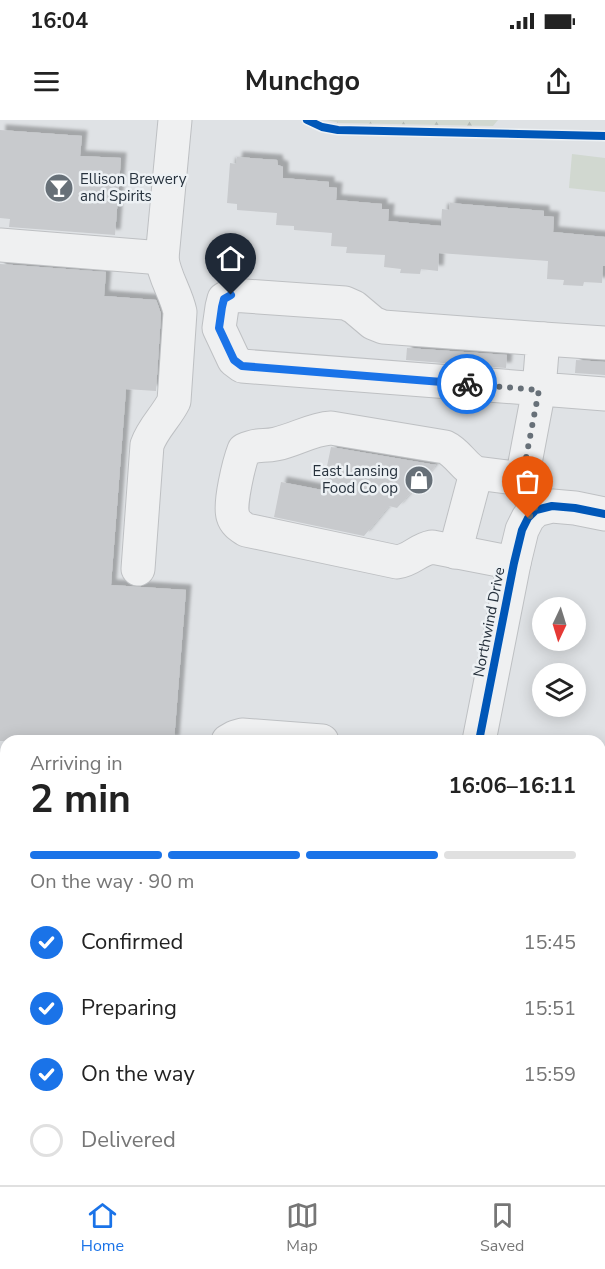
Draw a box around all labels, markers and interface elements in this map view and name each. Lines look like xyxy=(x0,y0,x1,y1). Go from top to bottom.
text: 16:04 xyxy=(30,6,88,36)
text: Munchgo xyxy=(245,63,360,100)
icon: menu xyxy=(30,65,63,98)
icon: share xyxy=(542,65,575,98)
place label: Ellison Brewery and Spirits xyxy=(80,169,187,206)
bar icon: Ellison Brewery and Spirits xyxy=(43,172,75,204)
pin xyxy=(205,233,256,295)
icon: home xyxy=(214,242,247,275)
courier xyxy=(437,354,497,414)
icon: bike xyxy=(451,368,484,401)
pin xyxy=(502,456,553,518)
place label: East Lansing Food Co op xyxy=(313,461,398,498)
shop icon: East Lansing Food Co op xyxy=(403,464,435,496)
icon: bag xyxy=(511,465,544,498)
street label: Northwind Drive xyxy=(469,565,509,679)
north arrow xyxy=(532,597,586,651)
map controls xyxy=(532,597,586,717)
button: layers xyxy=(532,663,586,717)
text: Arriving in xyxy=(30,750,123,777)
text: 16:06–16:11 xyxy=(448,771,576,801)
text: 2 min xyxy=(30,773,131,826)
text: On the way · 90 m xyxy=(30,868,194,895)
icon: check xyxy=(30,926,63,959)
text: Confirmed xyxy=(81,927,183,957)
text: 15:45 xyxy=(523,929,576,956)
icon: check xyxy=(30,992,63,1025)
text: Preparing xyxy=(81,993,177,1023)
text: 15:51 xyxy=(523,995,576,1022)
icon: check xyxy=(30,1058,63,1091)
text: On the way xyxy=(81,1059,195,1089)
text: 15:59 xyxy=(523,1061,576,1088)
text: Delivered xyxy=(81,1125,176,1155)
tab: Home xyxy=(81,1199,124,1257)
tab: Map xyxy=(286,1199,319,1257)
tab: Saved xyxy=(480,1199,524,1257)

